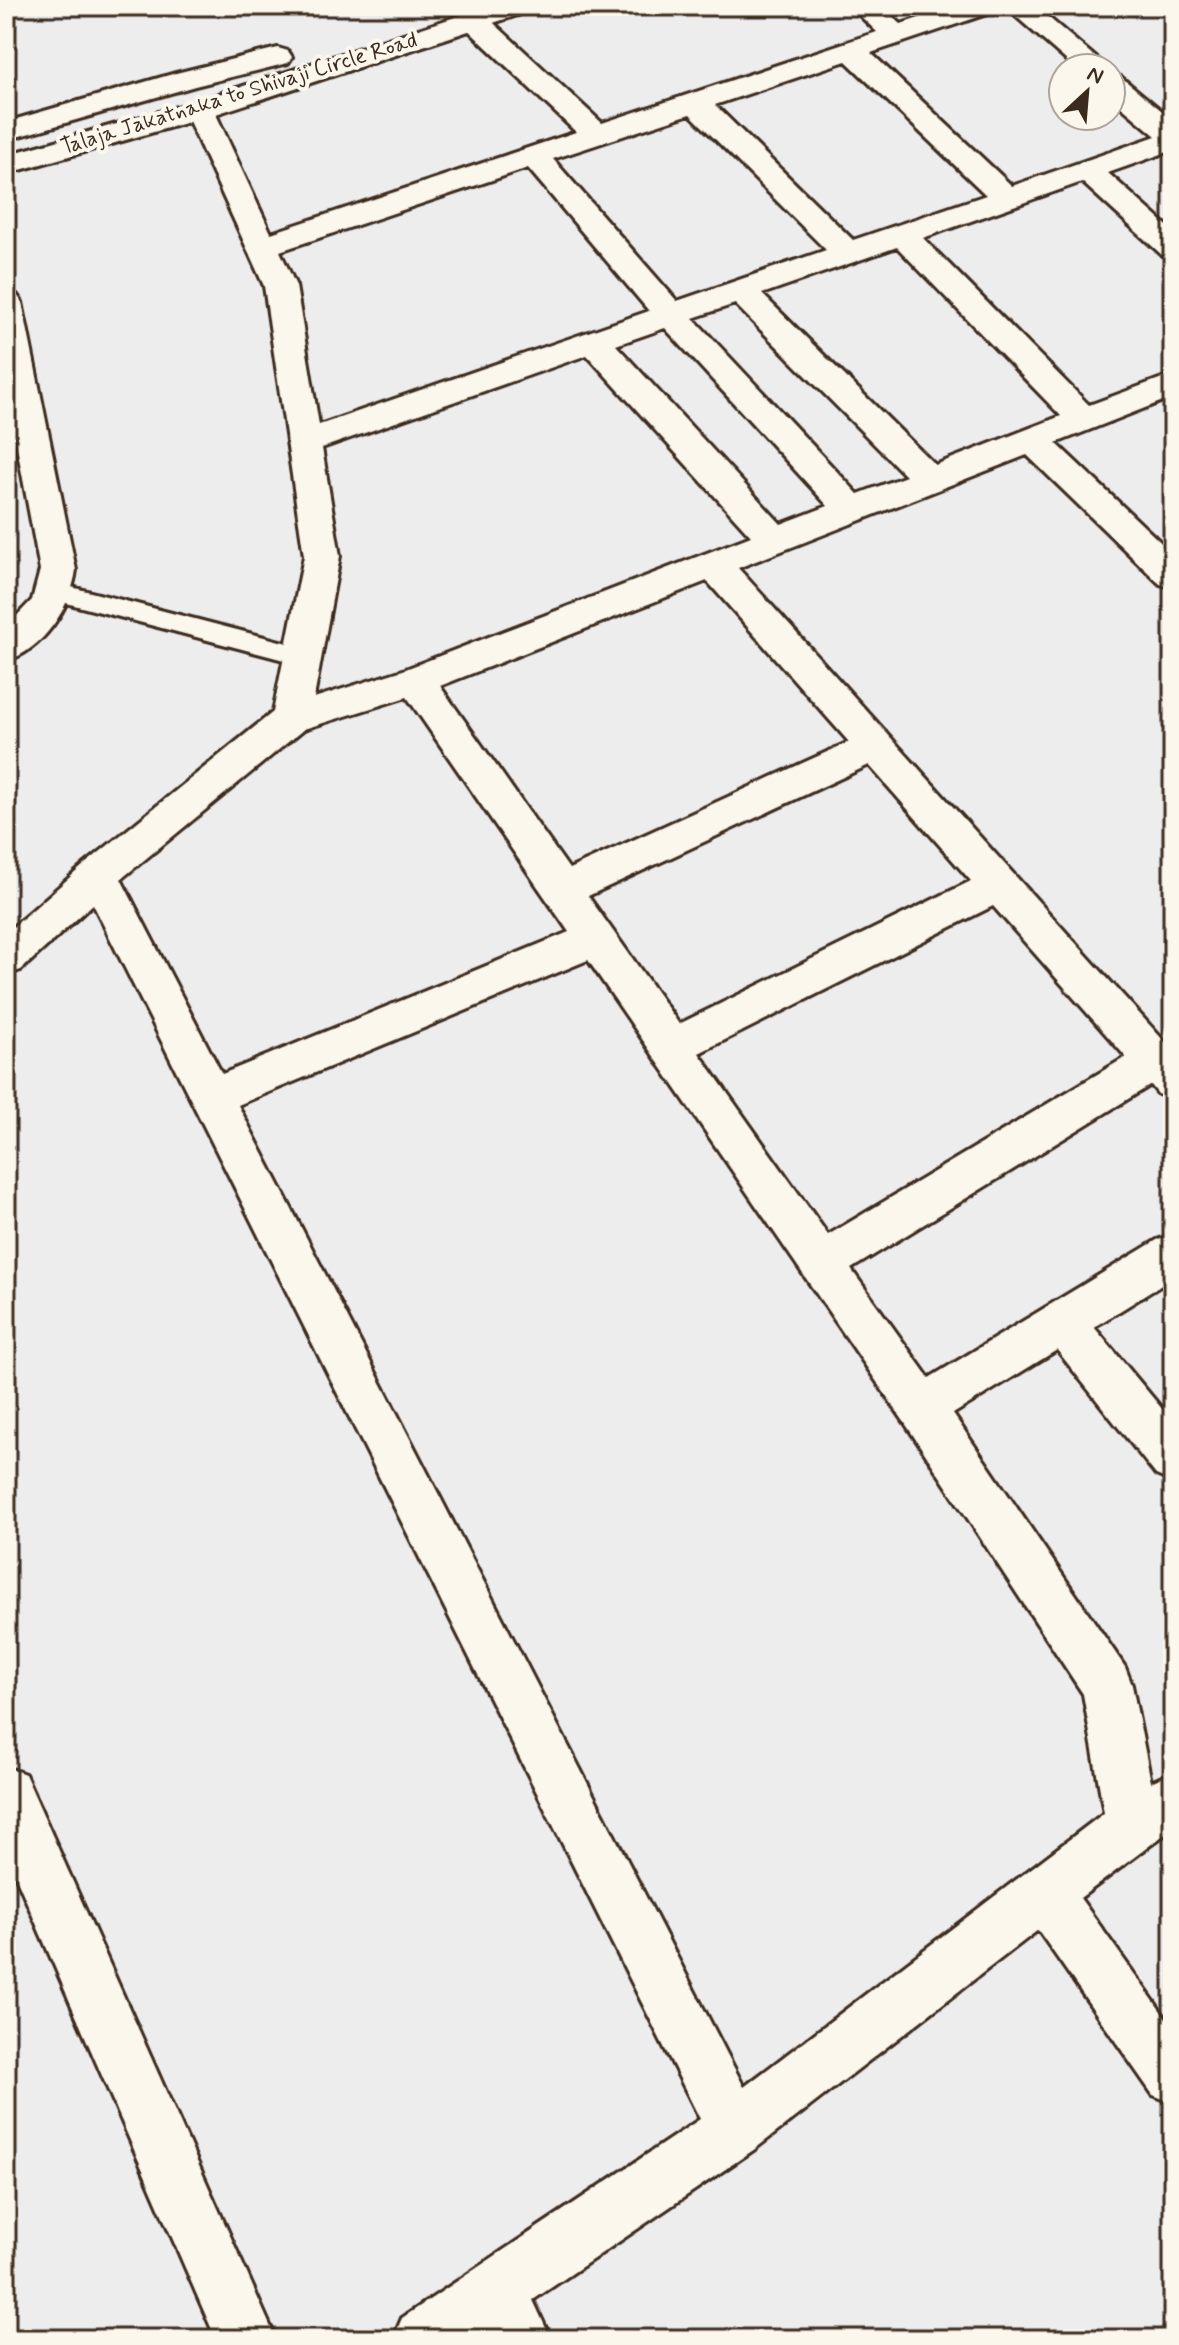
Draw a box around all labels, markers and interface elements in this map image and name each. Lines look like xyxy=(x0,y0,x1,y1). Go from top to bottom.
street label: Talaja Jakatnaka to Shivaji Circle Road xyxy=(57,26,421,162)
north arrow xyxy=(1047,52,1127,132)
text: N xyxy=(1082,60,1108,92)

